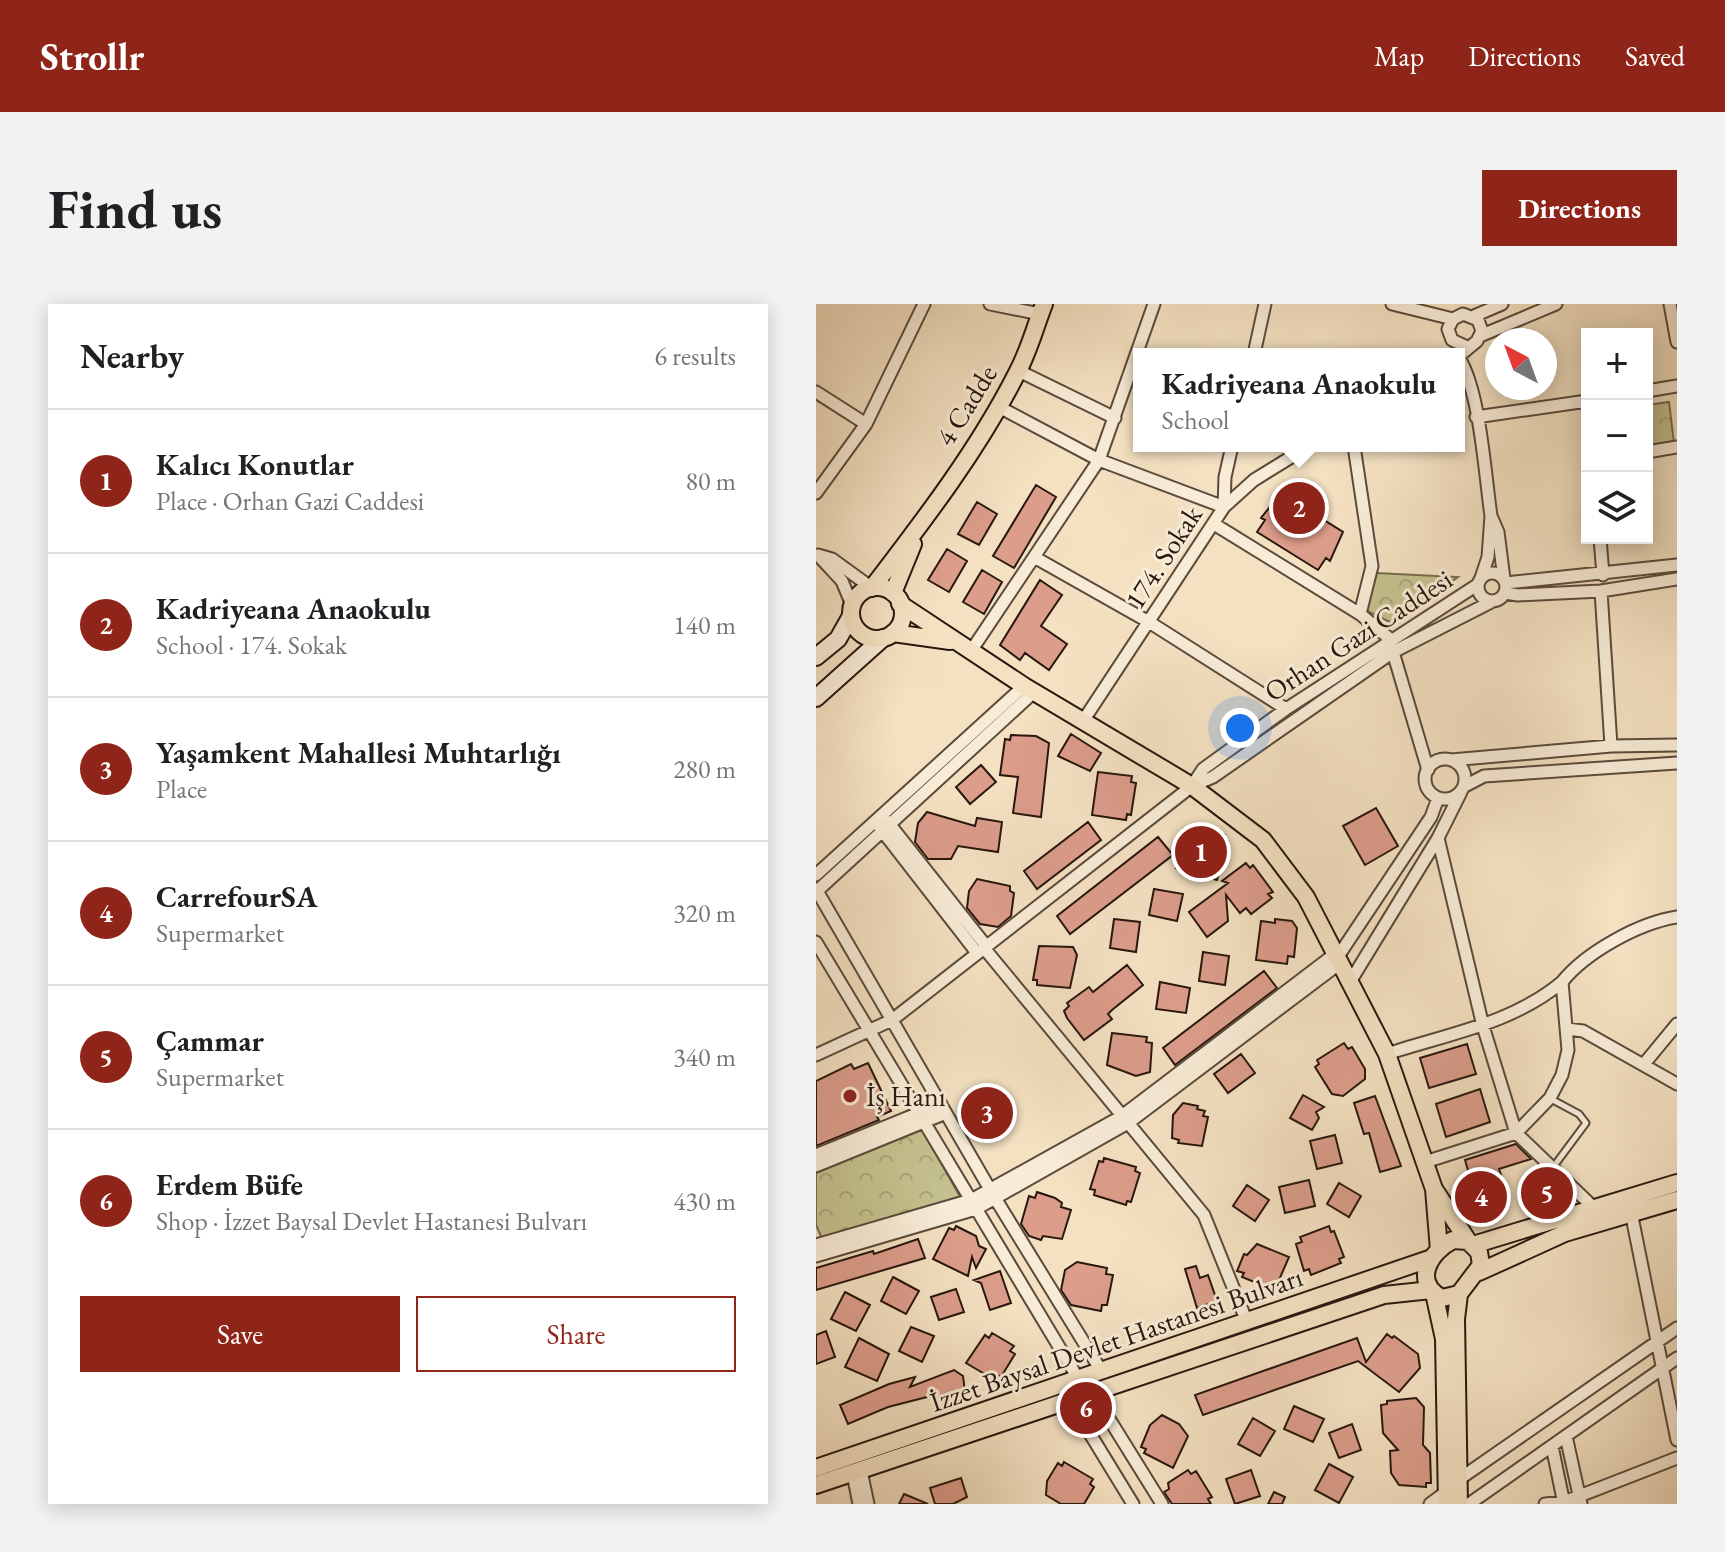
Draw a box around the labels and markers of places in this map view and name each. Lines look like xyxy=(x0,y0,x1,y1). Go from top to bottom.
pin: 2 xyxy=(1273,478,1325,538)
pin: 1 xyxy=(1175,822,1227,882)
place label: İş Hanı xyxy=(866,1078,946,1114)
pin: 3 xyxy=(961,1083,1013,1143)
marker: İş Hanı xyxy=(841,1087,859,1105)
pin: 5 xyxy=(1521,1163,1573,1223)
pin: 4 xyxy=(1455,1167,1507,1227)
pin: 6 xyxy=(1060,1378,1112,1438)

